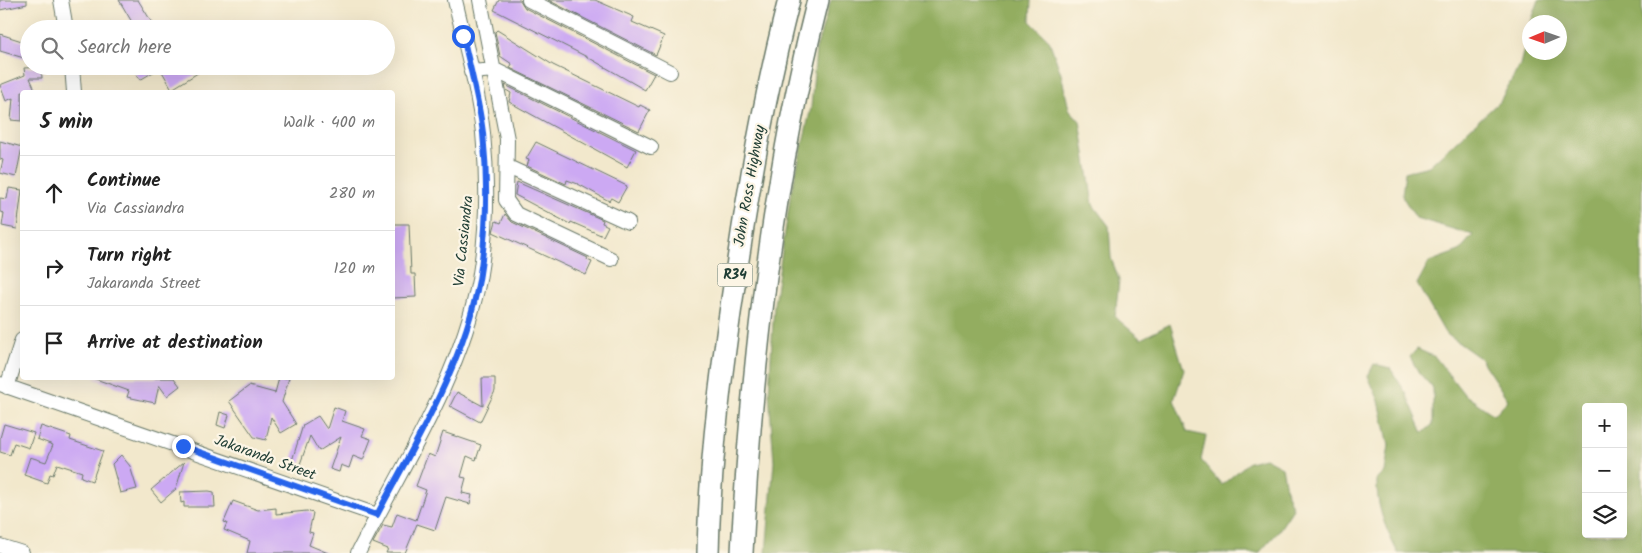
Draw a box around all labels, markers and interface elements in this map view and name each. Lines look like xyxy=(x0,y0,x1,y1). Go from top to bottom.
north arrow xyxy=(1522,15,1567,60)
search box xyxy=(20,20,395,75)
route start xyxy=(452,25,475,48)
text: Search here xyxy=(78,33,172,63)
icon: search xyxy=(38,34,66,62)
text: 5 min xyxy=(40,106,93,139)
text: Walk · 400 m xyxy=(283,110,375,135)
street label: John Ross Highway xyxy=(727,122,773,249)
text: Continue xyxy=(87,166,160,196)
icon: ahead xyxy=(40,179,68,207)
text: 280 m xyxy=(329,181,375,206)
street label: Via Cassiandra xyxy=(447,194,481,288)
text: Via Cassiandra xyxy=(87,196,185,221)
text: Turn right xyxy=(87,241,172,271)
icon: right xyxy=(40,254,68,282)
text: 120 m xyxy=(334,256,375,281)
road number: R34 xyxy=(718,264,752,286)
text: Jakaranda Street xyxy=(87,271,201,296)
text: Arrive at destination xyxy=(87,328,263,358)
icon: arrive xyxy=(40,329,68,357)
map controls xyxy=(1582,403,1627,538)
button: + xyxy=(1582,403,1627,448)
street label: Jakaranda Street xyxy=(211,428,319,488)
route end xyxy=(172,435,195,458)
button: − xyxy=(1582,448,1627,493)
button: layers xyxy=(1582,493,1627,538)

